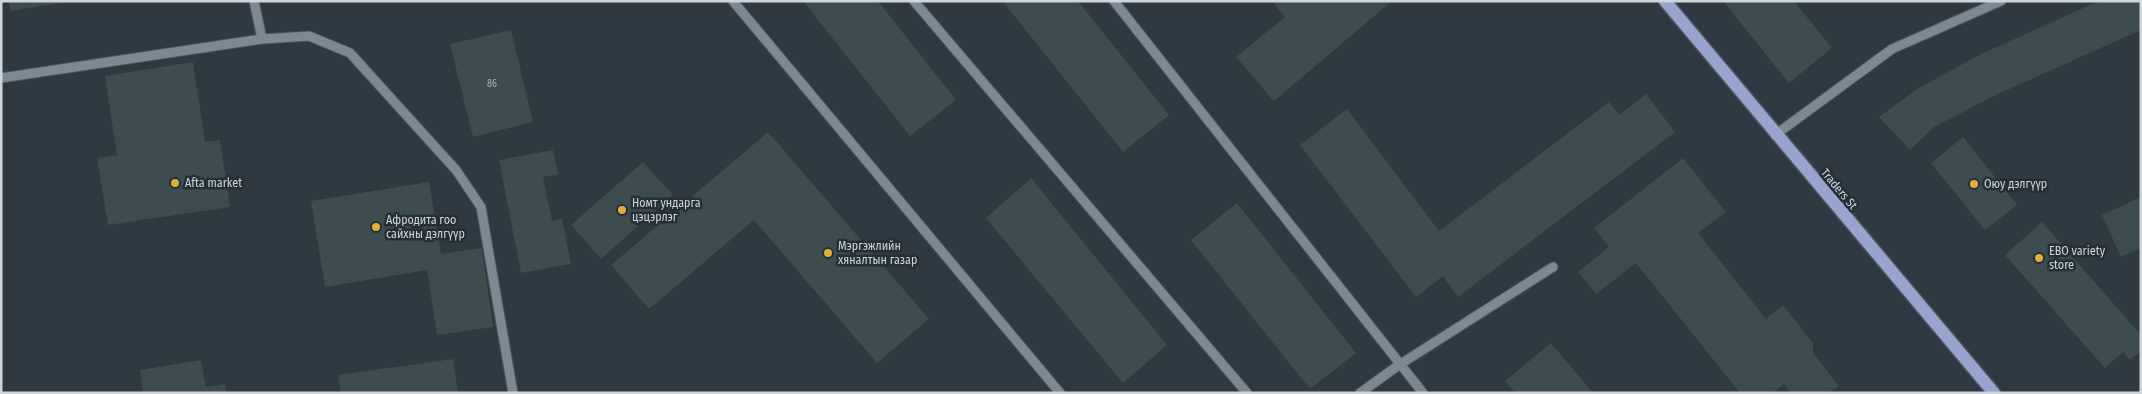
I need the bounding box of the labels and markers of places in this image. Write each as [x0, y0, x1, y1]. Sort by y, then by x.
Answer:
place label: Afta market [185, 176, 242, 190]
marker: Afta market [169, 177, 181, 189]
place label: Оюу дэлгүүр [1984, 177, 2047, 191]
marker: Оюу дэлгүүр [1968, 178, 1980, 190]
place label: Номт ундарга цэцэрлэг [632, 196, 701, 224]
marker: Номт ундарга цэцэрлэг [616, 204, 628, 216]
place label: Афродита гоо сайхны дэлгүүр [386, 213, 465, 241]
marker: Афродита гоо сайхны дэлгүүр [370, 221, 382, 233]
place label: Мэргэжлийн хяналтын газар [838, 239, 917, 267]
place label: EBO variety store [2049, 244, 2106, 272]
marker: Мэргэжлийн хяналтын газар [822, 247, 834, 259]
marker: EBO variety store [2033, 252, 2045, 264]

